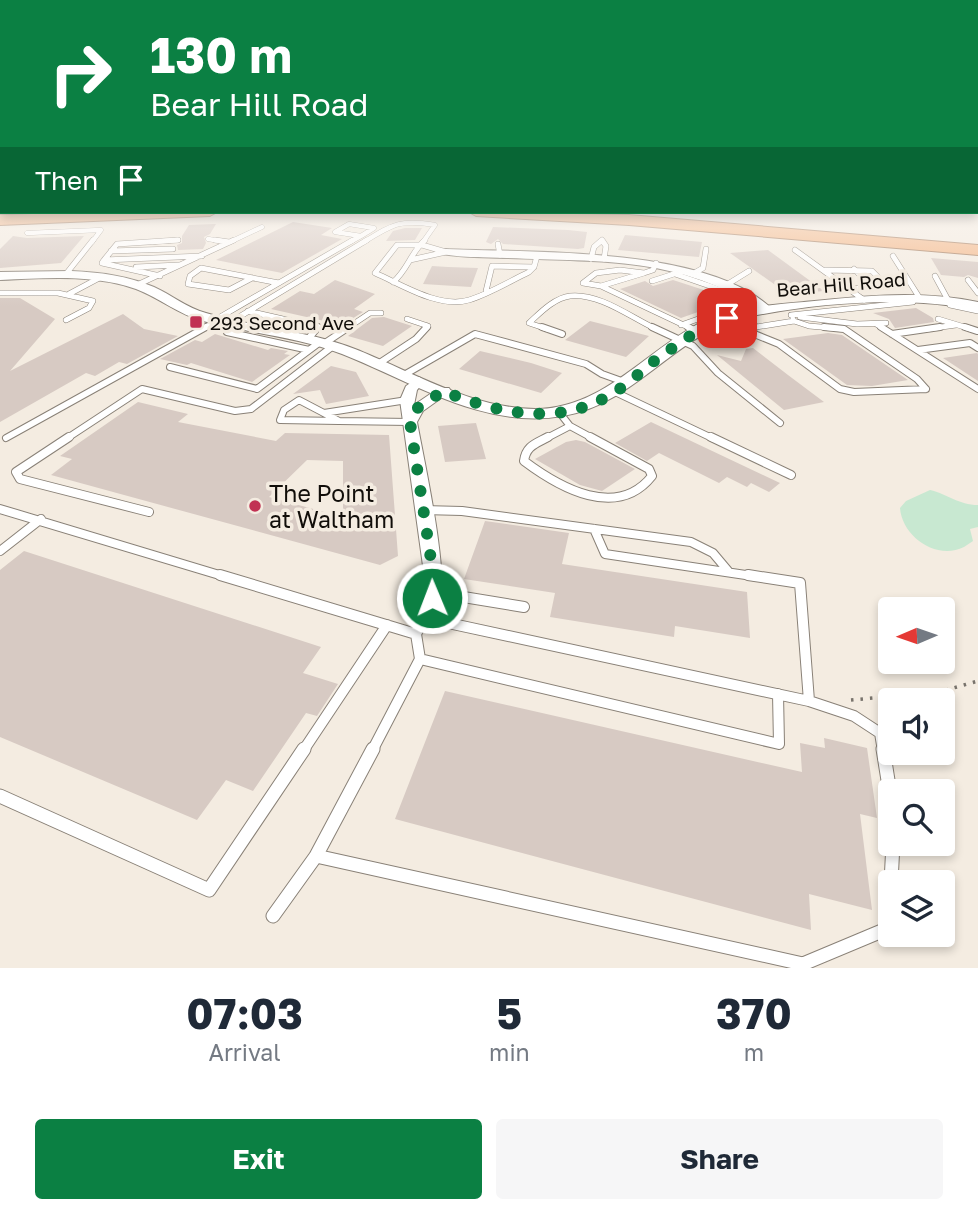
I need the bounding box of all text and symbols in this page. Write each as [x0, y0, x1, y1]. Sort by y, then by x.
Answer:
text: 130 m [150, 25, 292, 84]
icon: right [35, 28, 126, 119]
text: Bear Hill Road [150, 85, 368, 123]
icon: arrive [112, 161, 150, 199]
text: Then [35, 165, 98, 196]
street label: Bear Hill Road [775, 267, 907, 301]
pin [697, 288, 757, 348]
icon: arrive [708, 299, 746, 337]
place label: 293 Second Ave [210, 311, 354, 334]
marker: 293 Second Ave [188, 314, 204, 330]
place label: The Point at Waltham [269, 479, 394, 533]
marker: The Point at Waltham [247, 498, 263, 514]
position arrow [395, 561, 469, 635]
north arrow [878, 597, 956, 674]
map controls [878, 597, 955, 947]
button: sound [878, 688, 955, 765]
button: search [878, 779, 955, 856]
button: layers [878, 870, 955, 947]
text: 07:03 [186, 988, 303, 1038]
text: 5 [497, 988, 522, 1038]
text: 370 [716, 988, 792, 1038]
text: Arrival [208, 1038, 281, 1066]
text: min [489, 1038, 530, 1066]
text: m [744, 1038, 764, 1066]
button: Exit [35, 1119, 482, 1199]
button: Share [496, 1119, 943, 1199]

